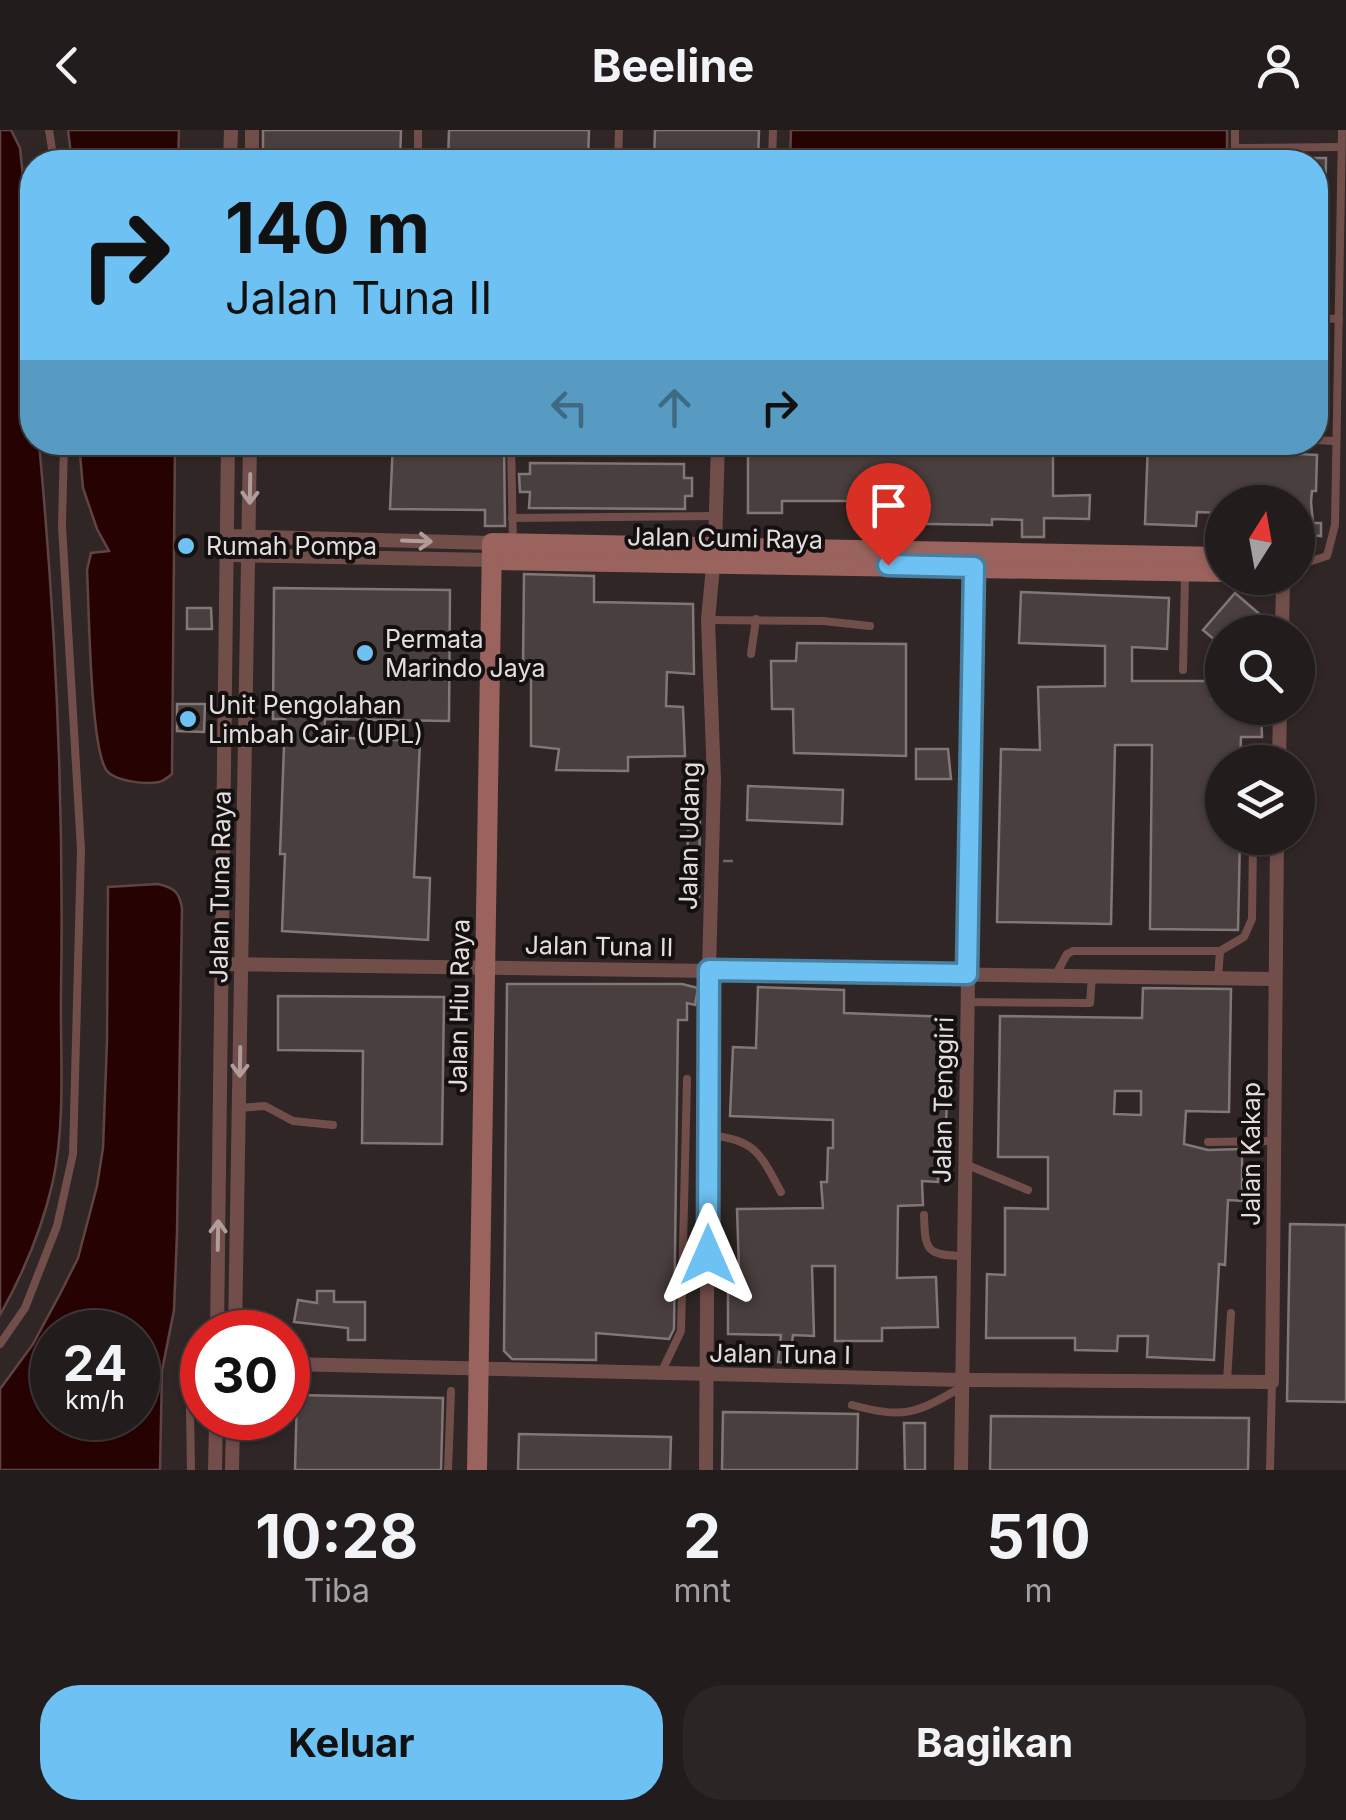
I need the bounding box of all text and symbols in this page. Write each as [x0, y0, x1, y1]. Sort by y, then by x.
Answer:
icon: back [40, 38, 95, 93]
text: Beeline [592, 38, 754, 93]
icon: person [1251, 38, 1306, 93]
text: 140 m [225, 185, 430, 270]
icon: right [60, 190, 190, 320]
text: Jalan Tuna II [225, 270, 492, 325]
icon: left [542, 380, 597, 435]
icon: ahead [647, 380, 702, 435]
icon: right [752, 380, 807, 435]
pin [846, 463, 931, 566]
one-way arrow [240, 472, 260, 505]
icon: arrive [861, 478, 916, 533]
north arrow [1205, 485, 1315, 595]
map controls [1205, 485, 1315, 855]
street label: Jalan Cumi Raya [627, 521, 823, 555]
place label: Rumah Pompa [206, 531, 377, 561]
one-way arrow [400, 532, 432, 551]
marker: Rumah Pompa [175, 535, 197, 557]
button: search [1205, 615, 1315, 725]
place label: Permata Marindo Jaya [385, 624, 546, 683]
marker: Permata Marindo Jaya [354, 642, 376, 664]
place label: Unit Pengolahan Limbah Cair (UPL) [208, 690, 423, 749]
marker: Unit Pengolahan Limbah Cair (UPL) [177, 708, 199, 730]
button: layers [1205, 745, 1315, 855]
street label: Jalan Udang [673, 762, 705, 910]
street label: Jalan Tuna Raya [203, 790, 237, 984]
street label: Jalan Hiu Raya [442, 919, 476, 1093]
street label: Jalan Tuna II [524, 930, 674, 962]
street label: Jalan Tenggiri [927, 1017, 959, 1183]
one-way arrow [230, 1045, 249, 1077]
street label: Jalan Kakap [1236, 1082, 1266, 1226]
position arrow [656, 1203, 760, 1307]
one-way arrow [209, 1220, 228, 1252]
speed limit sign: 30 [180, 1310, 310, 1440]
text: 24 [63, 1333, 127, 1393]
street label: Jalan Tuna I [709, 1338, 851, 1370]
text: km/h [65, 1385, 125, 1415]
text: 10:28 [255, 1500, 418, 1572]
text: 2 [683, 1500, 721, 1572]
text: 510 [986, 1500, 1091, 1572]
text: Tiba [304, 1571, 370, 1610]
text: mnt [674, 1571, 731, 1610]
text: m [1024, 1571, 1053, 1610]
button: Keluar [40, 1685, 663, 1800]
button: Bagikan [683, 1685, 1306, 1800]

